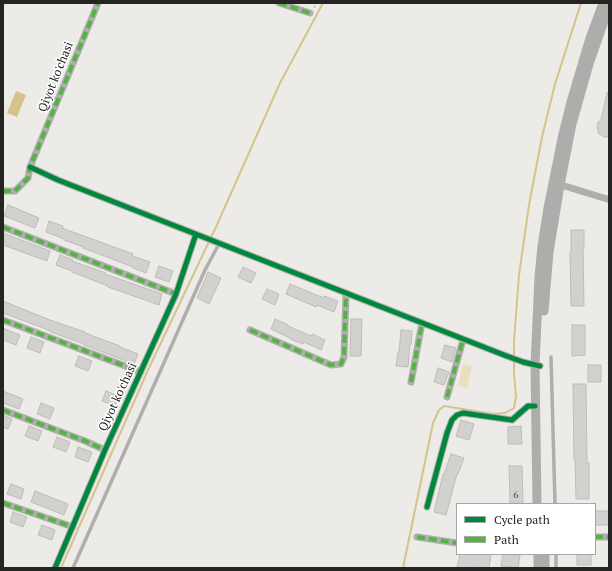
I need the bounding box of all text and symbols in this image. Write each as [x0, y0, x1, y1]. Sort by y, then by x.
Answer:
street label: Qiyot ko'chasi [35, 40, 77, 114]
street label: Qiyot ko'chasi [96, 360, 140, 434]
house number: 6 [513, 489, 519, 501]
legend [456, 503, 596, 555]
text: Cycle path [494, 512, 550, 527]
text: Path [494, 532, 519, 547]

